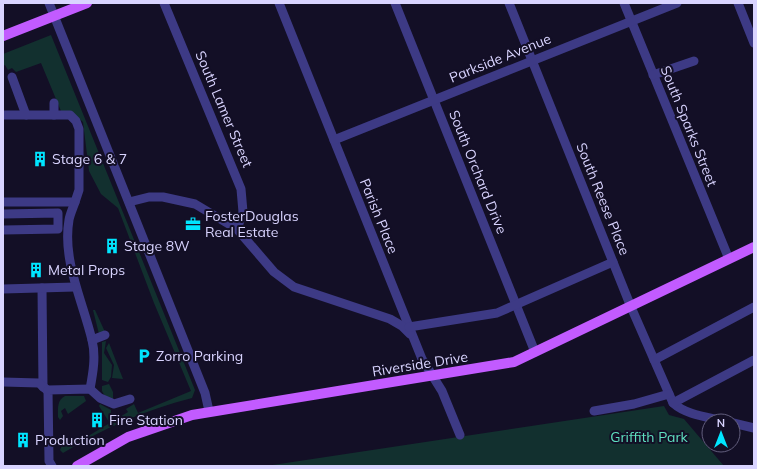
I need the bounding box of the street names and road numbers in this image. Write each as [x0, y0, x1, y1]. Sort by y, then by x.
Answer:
street label: Parkside Avenue [447, 29, 553, 87]
street label: South Lamer Street [191, 48, 257, 170]
street label: South Sparks Street [657, 63, 721, 189]
street label: South Orchard Drive [445, 108, 511, 236]
street label: South Reese Place [572, 140, 634, 258]
street label: Parish Place [356, 176, 402, 256]
street label: Riverside Drive [371, 348, 469, 380]

